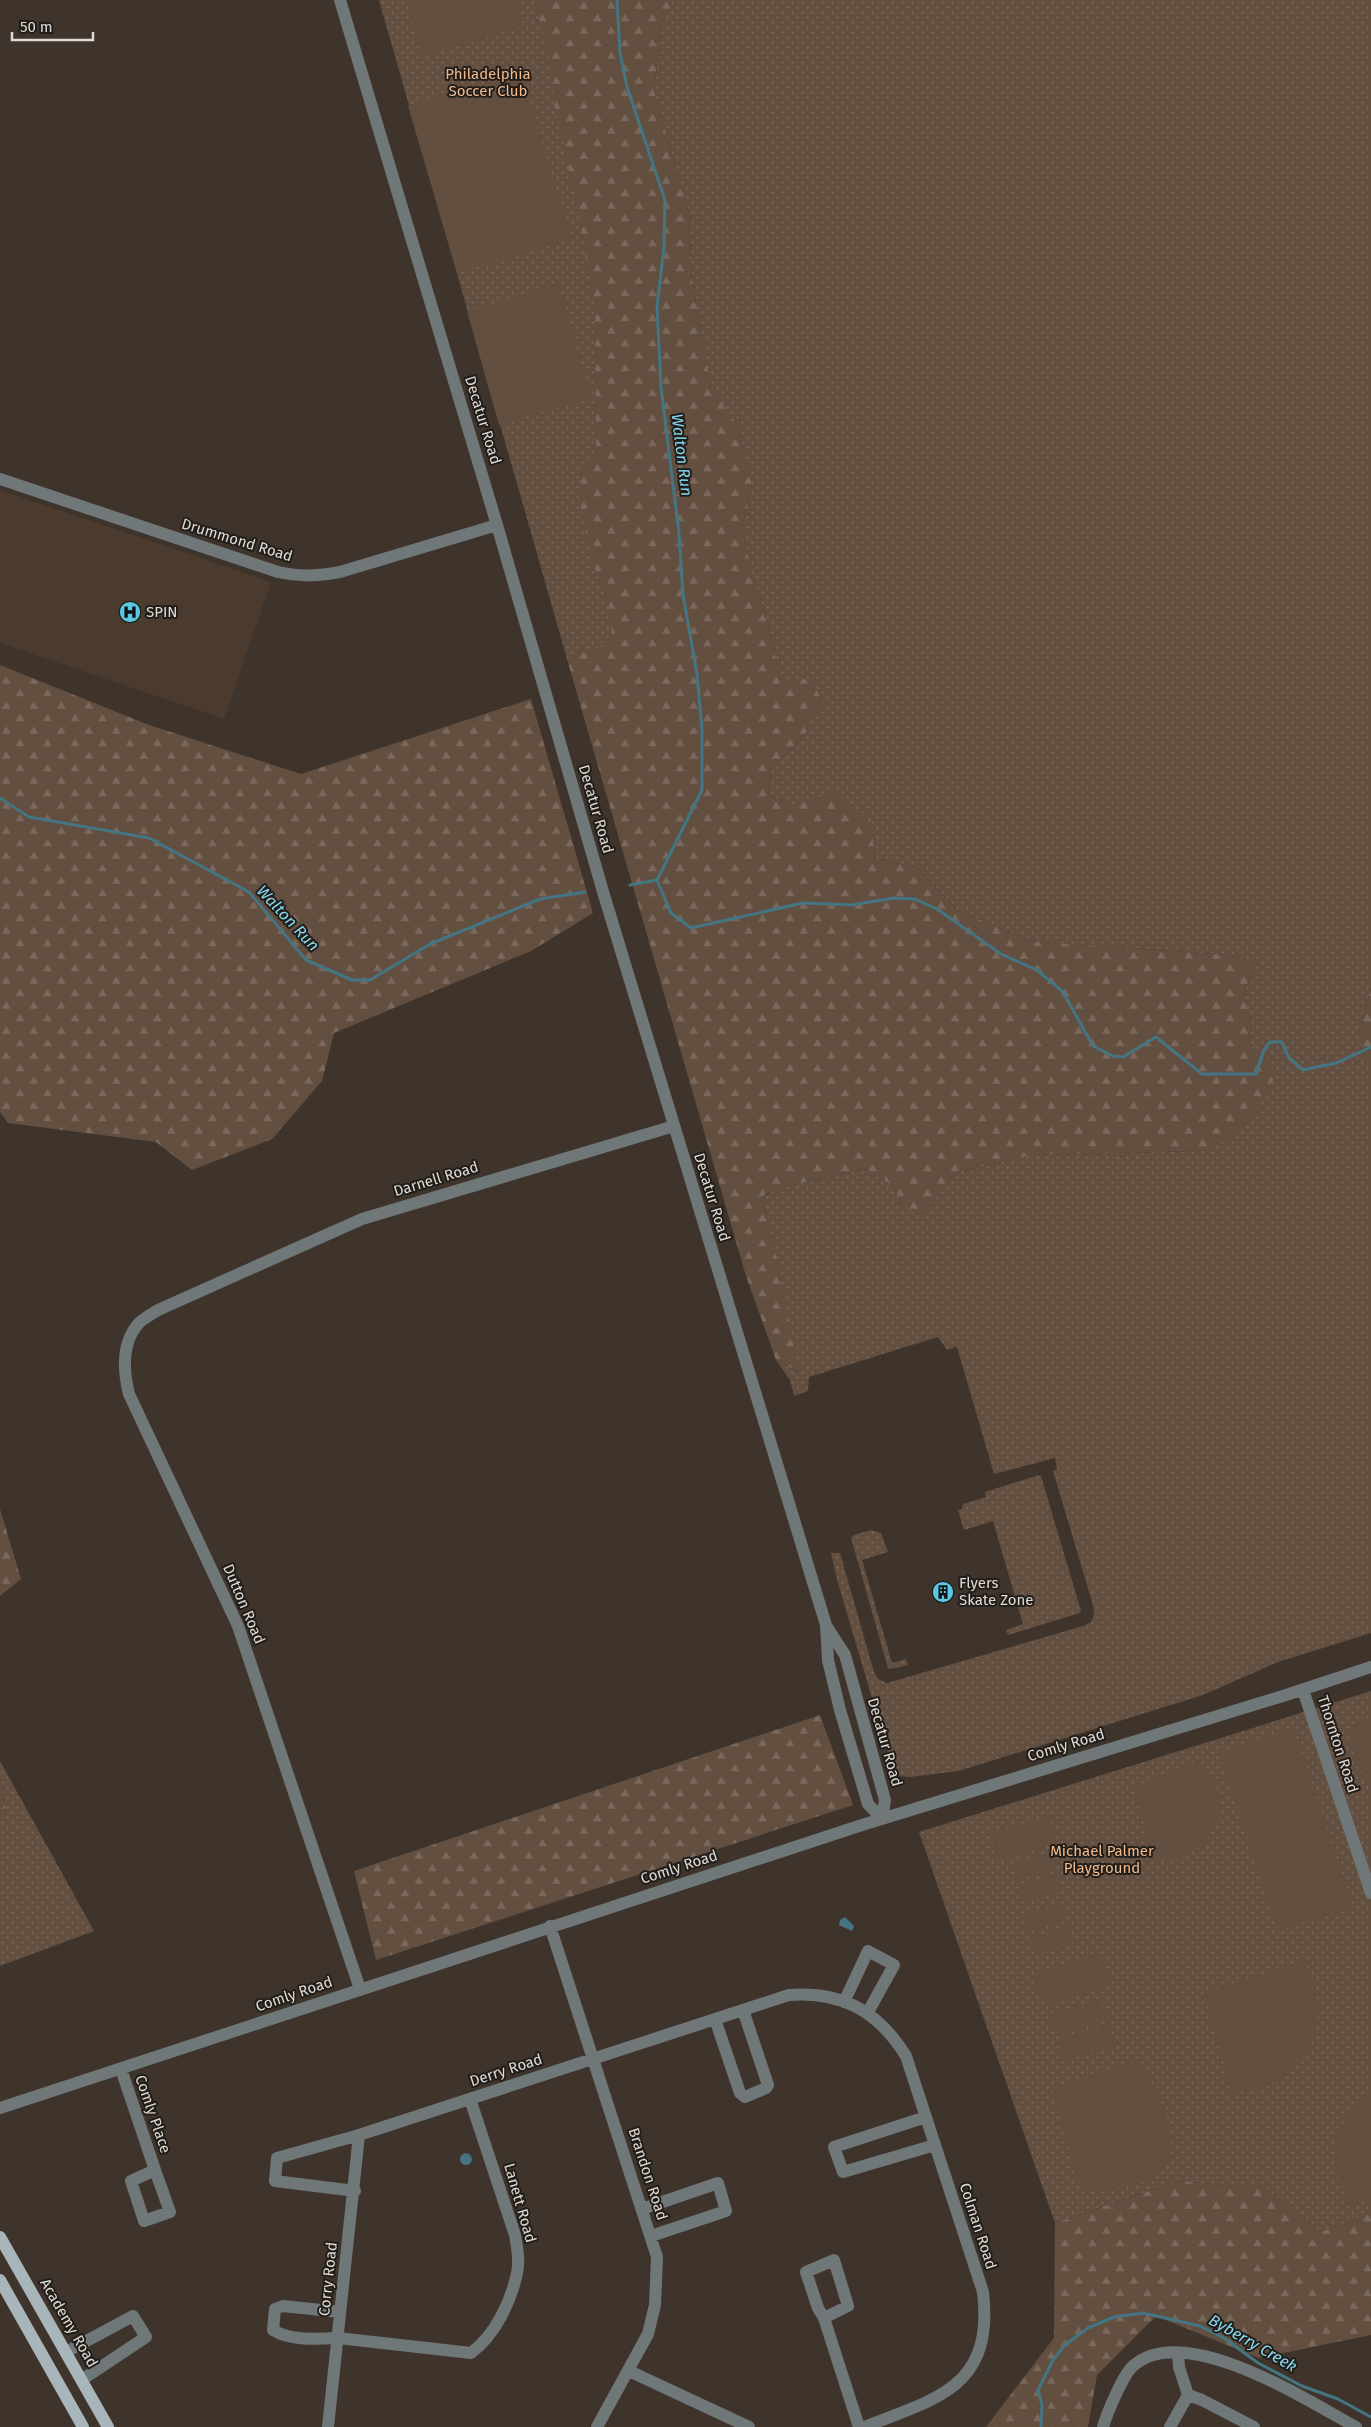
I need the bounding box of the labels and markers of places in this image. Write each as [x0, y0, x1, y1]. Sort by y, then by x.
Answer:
hospital icon: SPIN [118, 600, 142, 624]
place label: SPIN [146, 603, 178, 621]
place label: Flyers Skate Zone [959, 1574, 1033, 1609]
building icon: Flyers Skate Zone [931, 1580, 955, 1604]

